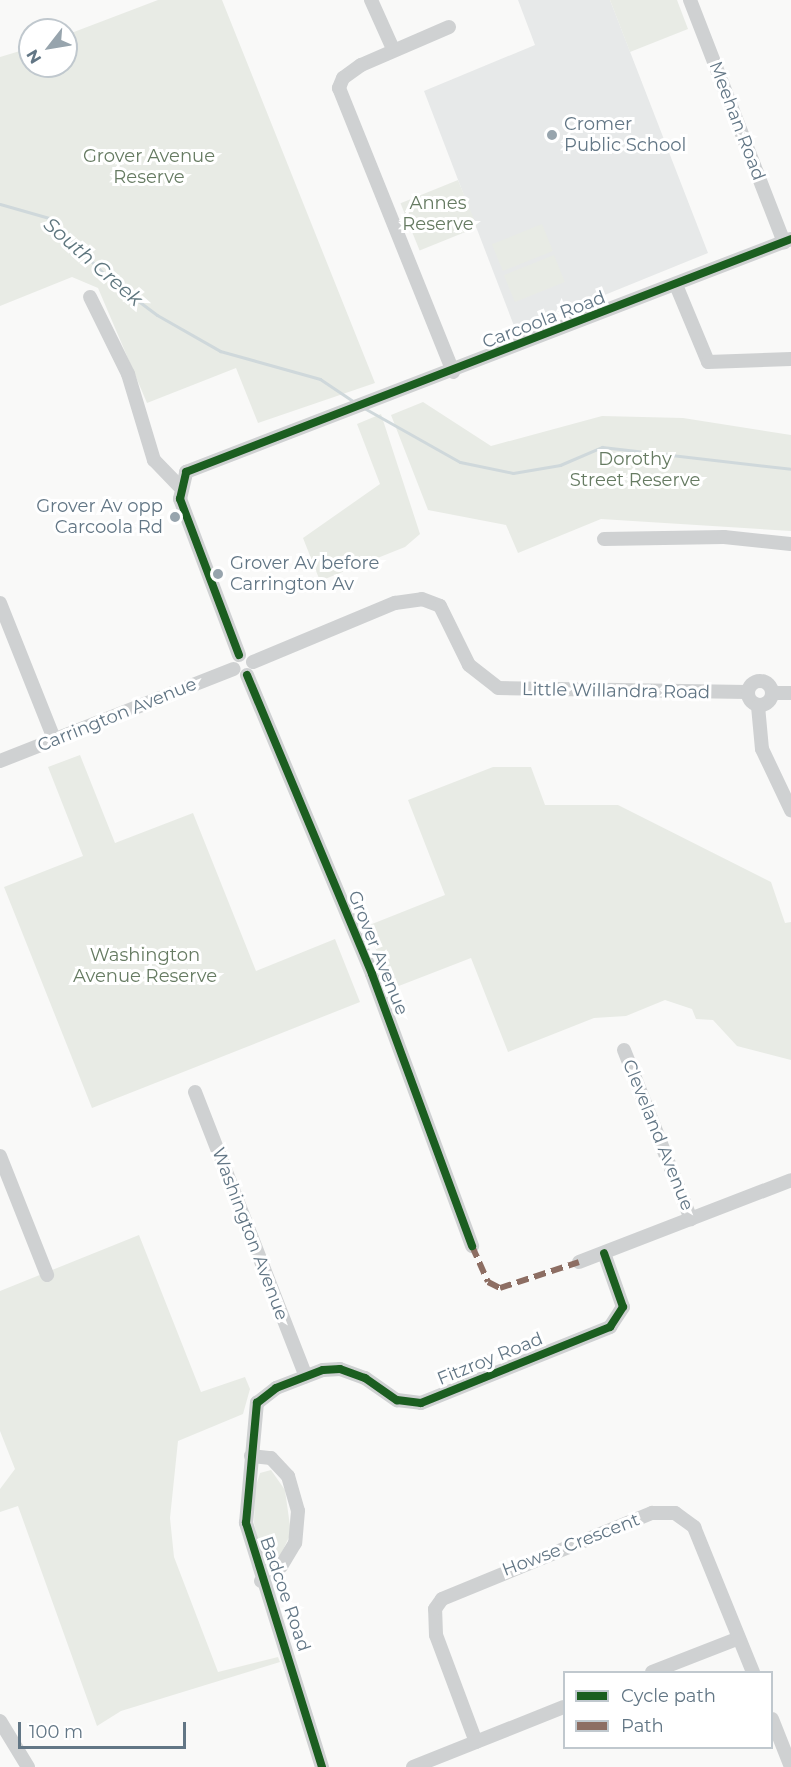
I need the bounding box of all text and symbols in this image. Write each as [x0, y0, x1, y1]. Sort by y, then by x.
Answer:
north arrow [18, 18, 78, 78]
text: N [22, 46, 45, 67]
street label: Meehan Road [704, 58, 770, 184]
place label: Cromer Public School [564, 114, 686, 156]
marker: Cromer Public School [545, 128, 559, 142]
park label: Grover Avenue Reserve [83, 146, 215, 188]
park label: Annes Reserve [402, 193, 474, 236]
water label: South Creek [39, 212, 147, 312]
street label: Carcoola Road [479, 287, 609, 353]
park label: Dorothy Street Reserve [570, 449, 700, 492]
place label: Grover Av opp Carcoola Rd [36, 496, 163, 538]
marker: Grover Av opp Carcoola Rd [168, 510, 182, 524]
place label: Grover Av before Carrington Av [230, 553, 379, 596]
marker: Grover Av before Carrington Av [211, 567, 225, 581]
street label: Carrington Avenue [34, 673, 200, 757]
street label: Little Willandra Road [522, 679, 710, 703]
street label: Grover Avenue [343, 888, 413, 1018]
park label: Washington Avenue Reserve [73, 945, 217, 988]
street label: Cleveland Avenue [618, 1056, 698, 1214]
street label: Washington Avenue [207, 1145, 293, 1323]
street label: Fitzroy Road [434, 1328, 546, 1390]
street label: Howse Crescent [499, 1509, 643, 1581]
street label: Badcoe Road [255, 1534, 315, 1654]
legend [563, 1671, 773, 1749]
text: Cycle path [621, 1685, 716, 1707]
scale bar [21, 1710, 189, 1748]
text: Path [621, 1715, 664, 1737]
text: 100 m [29, 1721, 83, 1743]

